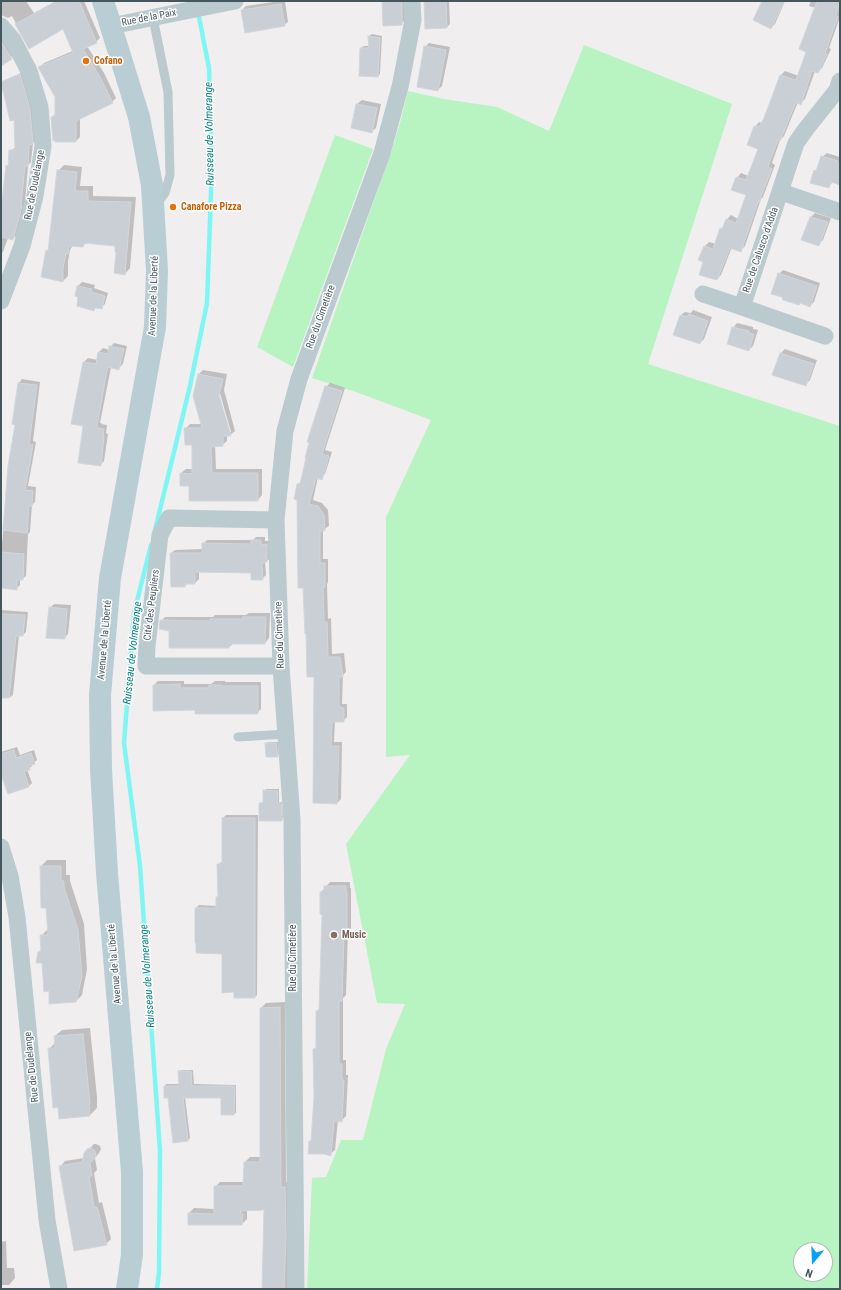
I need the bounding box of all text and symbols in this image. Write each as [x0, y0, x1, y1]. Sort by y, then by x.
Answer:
street label: Rue de la Paix [121, 7, 177, 29]
place label: Cofano [94, 55, 123, 67]
marker: Cofano [81, 56, 91, 66]
water label: Ruisseau de Volmerange [202, 82, 218, 186]
street label: Rue de Dudelange [22, 149, 48, 221]
place label: Canafore Pizza [181, 201, 242, 213]
marker: Canafore Pizza [168, 202, 178, 212]
street label: Rue de Calusco d'Adda [741, 206, 781, 294]
street label: Avenue de la Liberté [147, 256, 161, 336]
street label: Rue du Cimetière [304, 283, 338, 351]
street label: Cité des Peupliers [142, 569, 162, 641]
street label: Avenue de la Liberté [96, 600, 114, 680]
water label: Ruisseau de Volmerange [121, 601, 145, 705]
street label: Rue du Cimetière [273, 601, 287, 669]
street label: Avenue de la Liberté [106, 924, 124, 1004]
water label: Ruisseau de Volmerange [138, 924, 158, 1028]
street label: Rue du Cimetière [287, 925, 299, 991]
place label: Music [342, 929, 366, 941]
marker: Music [329, 930, 339, 940]
street label: Rue de Dudelange [22, 1031, 42, 1103]
north arrow [793, 1242, 833, 1282]
text: N [804, 1266, 815, 1280]

